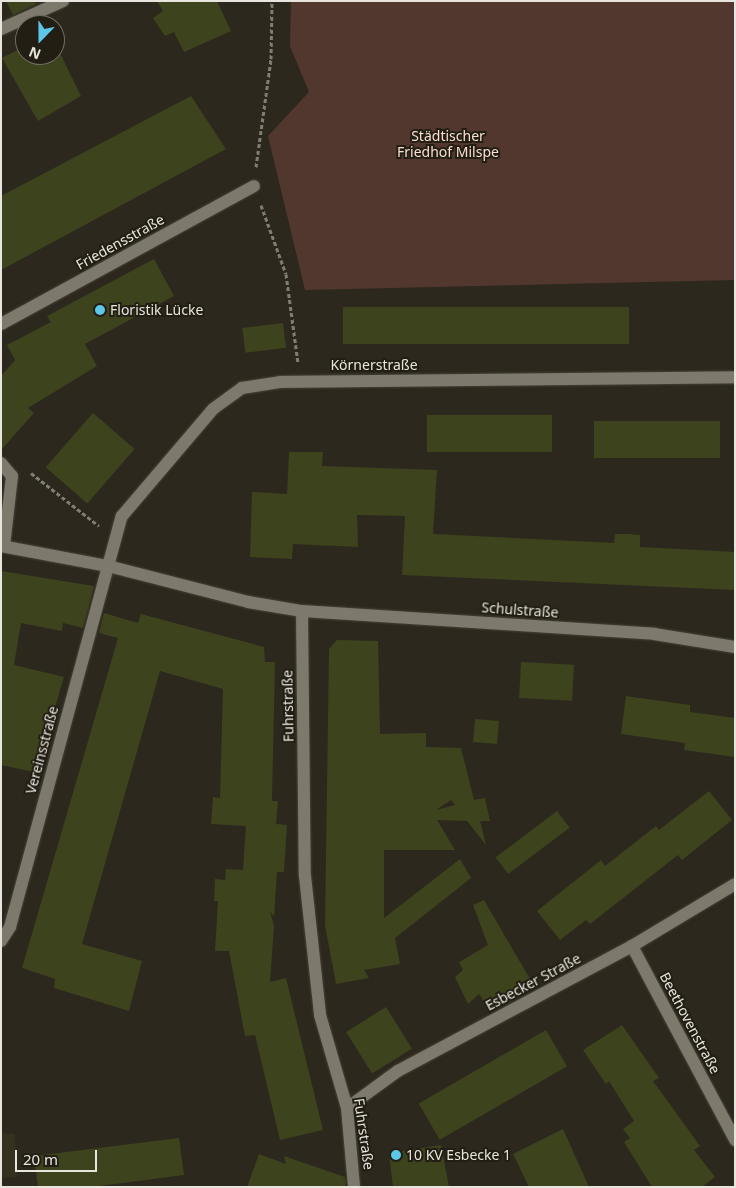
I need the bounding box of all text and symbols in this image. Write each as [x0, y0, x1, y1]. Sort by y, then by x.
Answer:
north arrow [15, 15, 65, 65]
text: N [26, 43, 43, 64]
park label: Städtischer Friedhof Milspe [397, 128, 499, 160]
street label: Friedensstraße [73, 211, 167, 273]
place label: Floristik Lücke [110, 302, 203, 318]
marker: Floristik Lücke [94, 304, 106, 316]
street label: Körnerstraße [330, 357, 418, 373]
street label: Schulstraße [481, 599, 559, 621]
street label: Fuhrstraße [279, 670, 297, 742]
street label: Vereinsstraße [22, 704, 62, 796]
street label: Esbecker Straße [483, 950, 583, 1014]
street label: Beethovenstraße [656, 969, 724, 1077]
street label: Fuhrstraße [351, 1097, 377, 1171]
scale bar [18, 1140, 100, 1172]
place label: 10 KV Esbecke 1 [406, 1147, 511, 1163]
text: 20 m [23, 1149, 58, 1169]
marker: 10 KV Esbecke 1 [390, 1149, 402, 1161]

